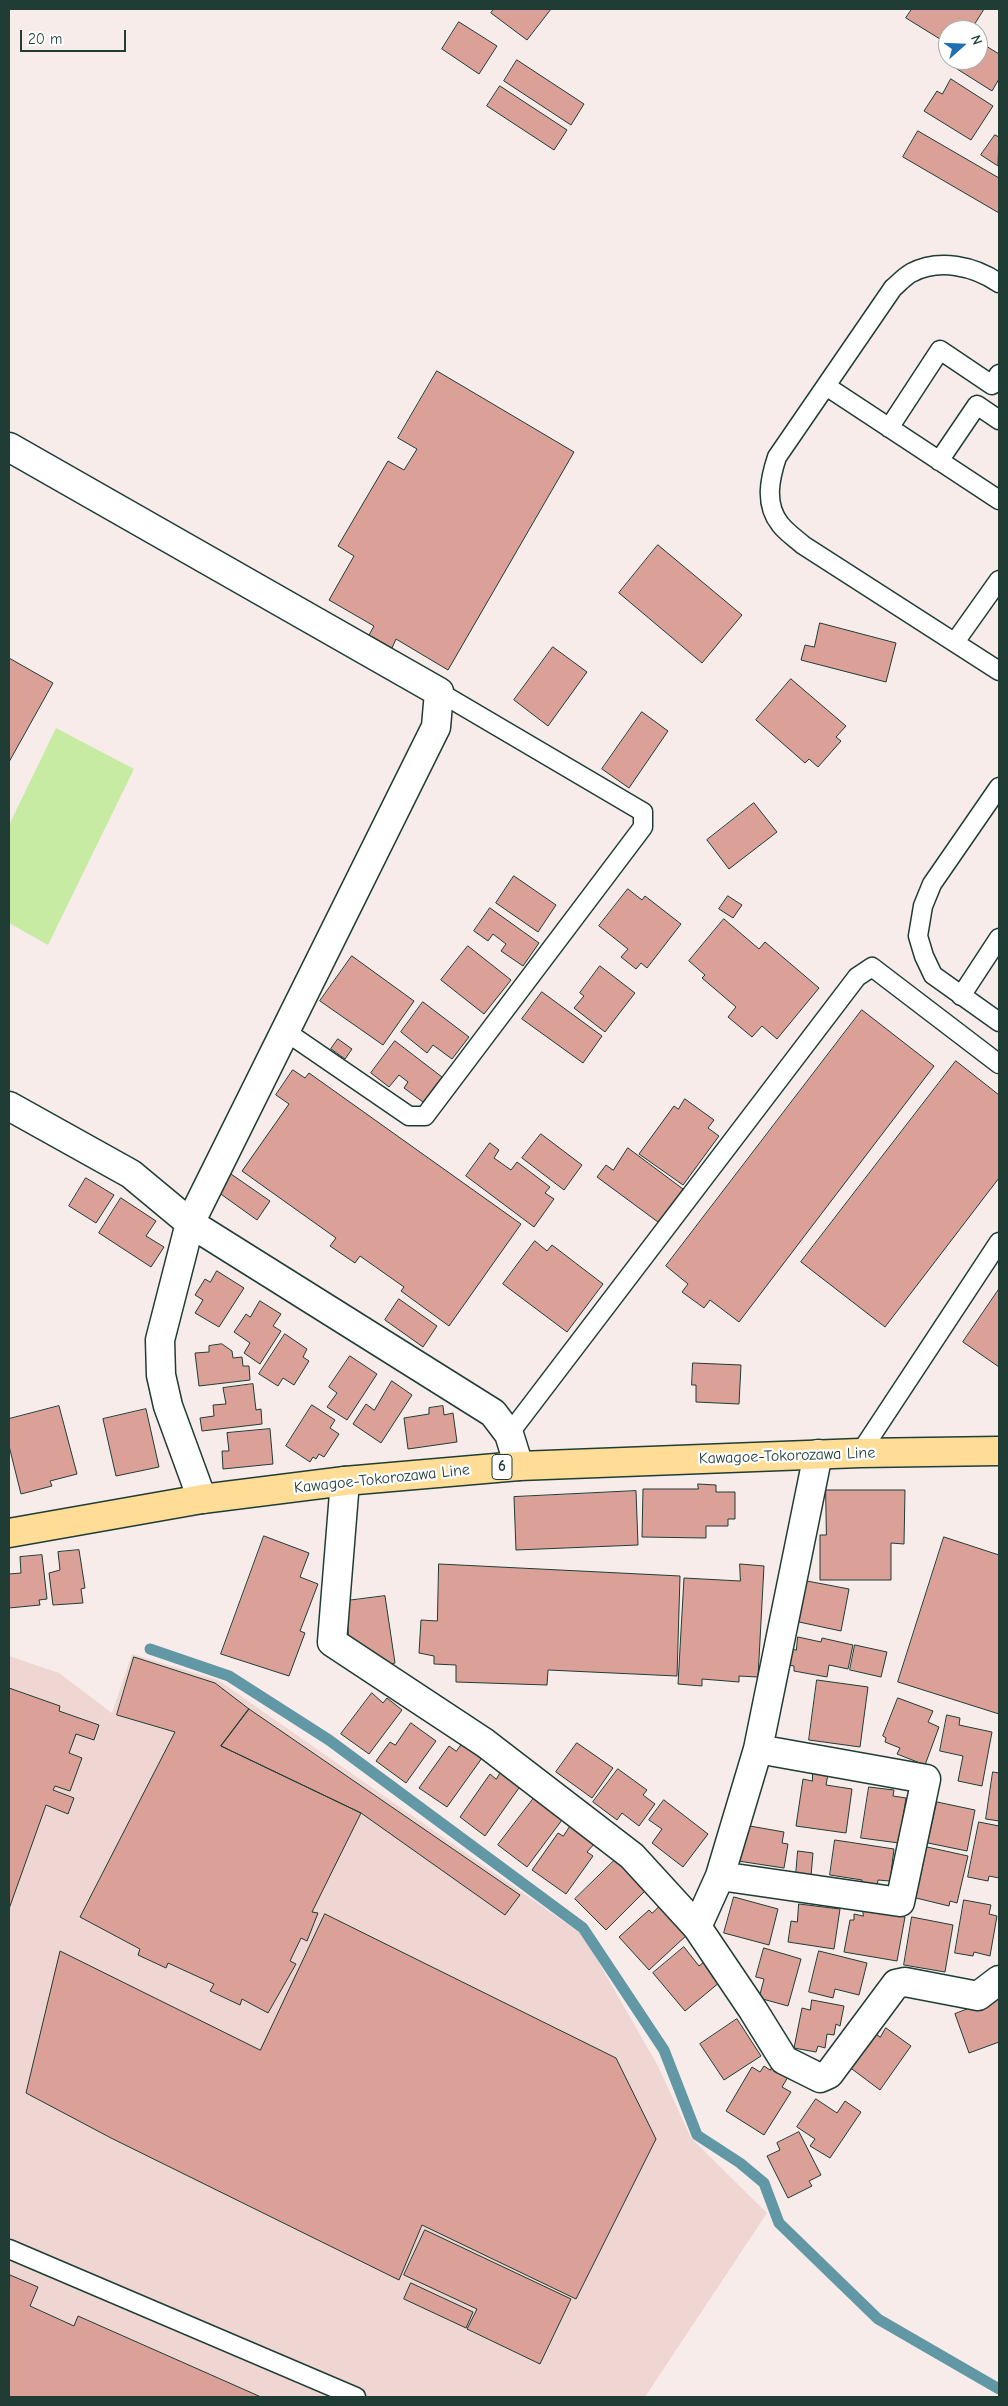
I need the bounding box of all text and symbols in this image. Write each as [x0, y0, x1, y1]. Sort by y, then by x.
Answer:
scale bar [22, 20, 129, 52]
north arrow [938, 20, 988, 70]
text: 20 m [28, 30, 62, 48]
text: N [967, 33, 986, 47]
street label: Kawagoe-Tokorozawa Line [698, 1443, 876, 1469]
road number: 6 [492, 1454, 512, 1480]
street label: Kawagoe-Tokorozawa Line [293, 1460, 471, 1498]

